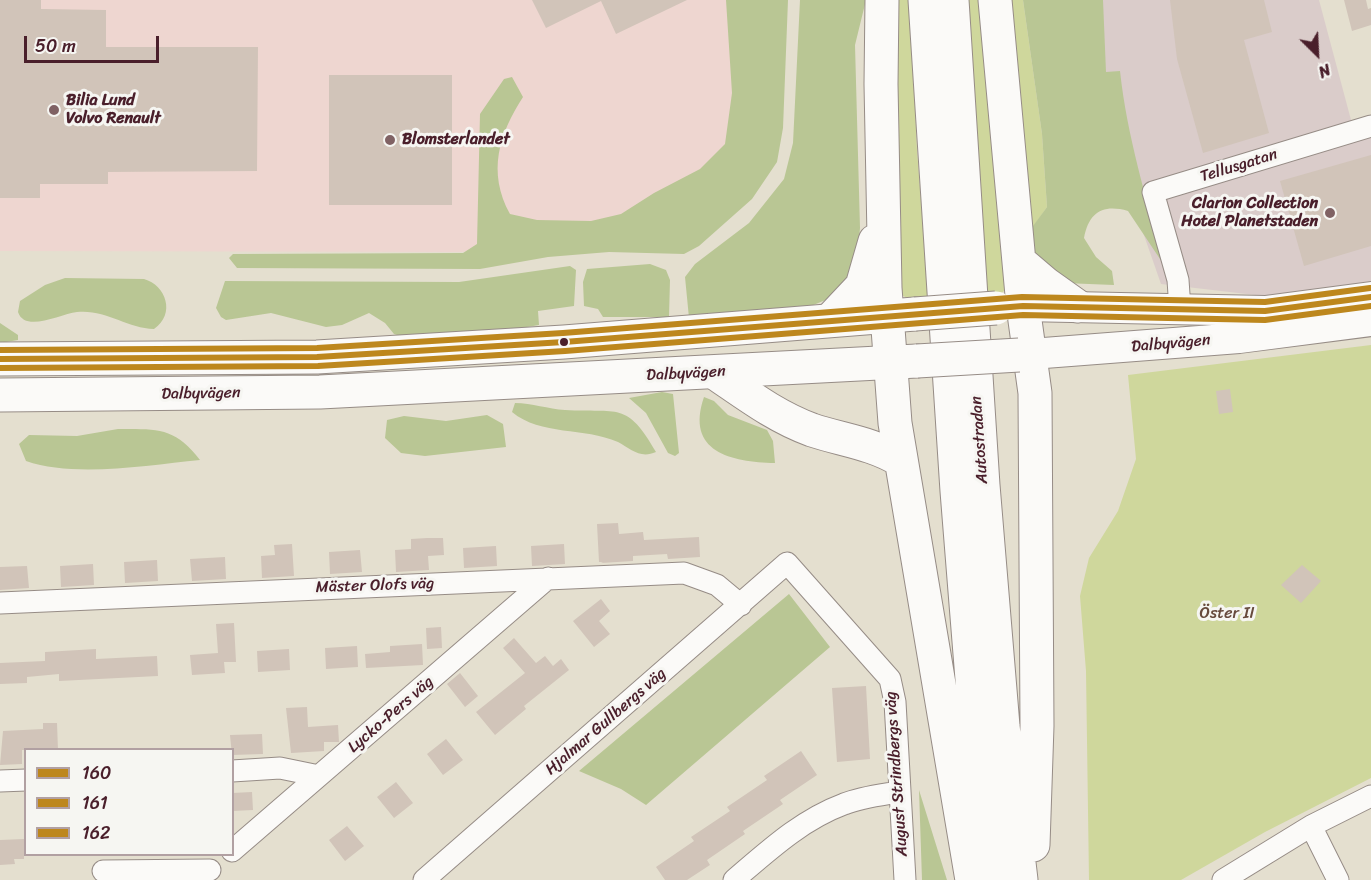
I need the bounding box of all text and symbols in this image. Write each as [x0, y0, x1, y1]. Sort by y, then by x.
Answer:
scale bar [27, 24, 162, 62]
north arrow [1287, 24, 1347, 84]
text: 50 m [35, 30, 76, 62]
text: N [1314, 55, 1335, 86]
place label: Bilia Lund Volvo Renault [66, 91, 161, 129]
marker: Bilia Lund Volvo Renault [47, 103, 61, 117]
place label: Blomsterlandet [402, 130, 510, 150]
marker: Blomsterlandet [383, 133, 397, 147]
street label: Tellusgatan [1198, 145, 1280, 187]
place label: Clarion Collection Hotel Planetstaden [1181, 194, 1318, 232]
marker: Clarion Collection Hotel Planetstaden [1323, 206, 1337, 220]
street label: Dalbyvägen [1131, 331, 1211, 357]
unlabelled marker [558, 336, 570, 348]
street label: Dalbyvägen [646, 362, 726, 386]
street label: Dalbyvägen [161, 384, 241, 404]
street label: Autostradan [967, 396, 993, 484]
street label: Mäster Olofs väg [315, 574, 435, 598]
park label: Öster II [1200, 604, 1254, 624]
street label: Hjalmar Gullbergs väg [542, 664, 670, 780]
street label: Lycko-Pers väg [344, 673, 438, 757]
street label: August Strindbergs väg [882, 691, 912, 857]
legend [24, 748, 234, 856]
text: 160 [82, 757, 111, 789]
text: 161 [82, 787, 108, 819]
text: 162 [82, 817, 110, 849]

